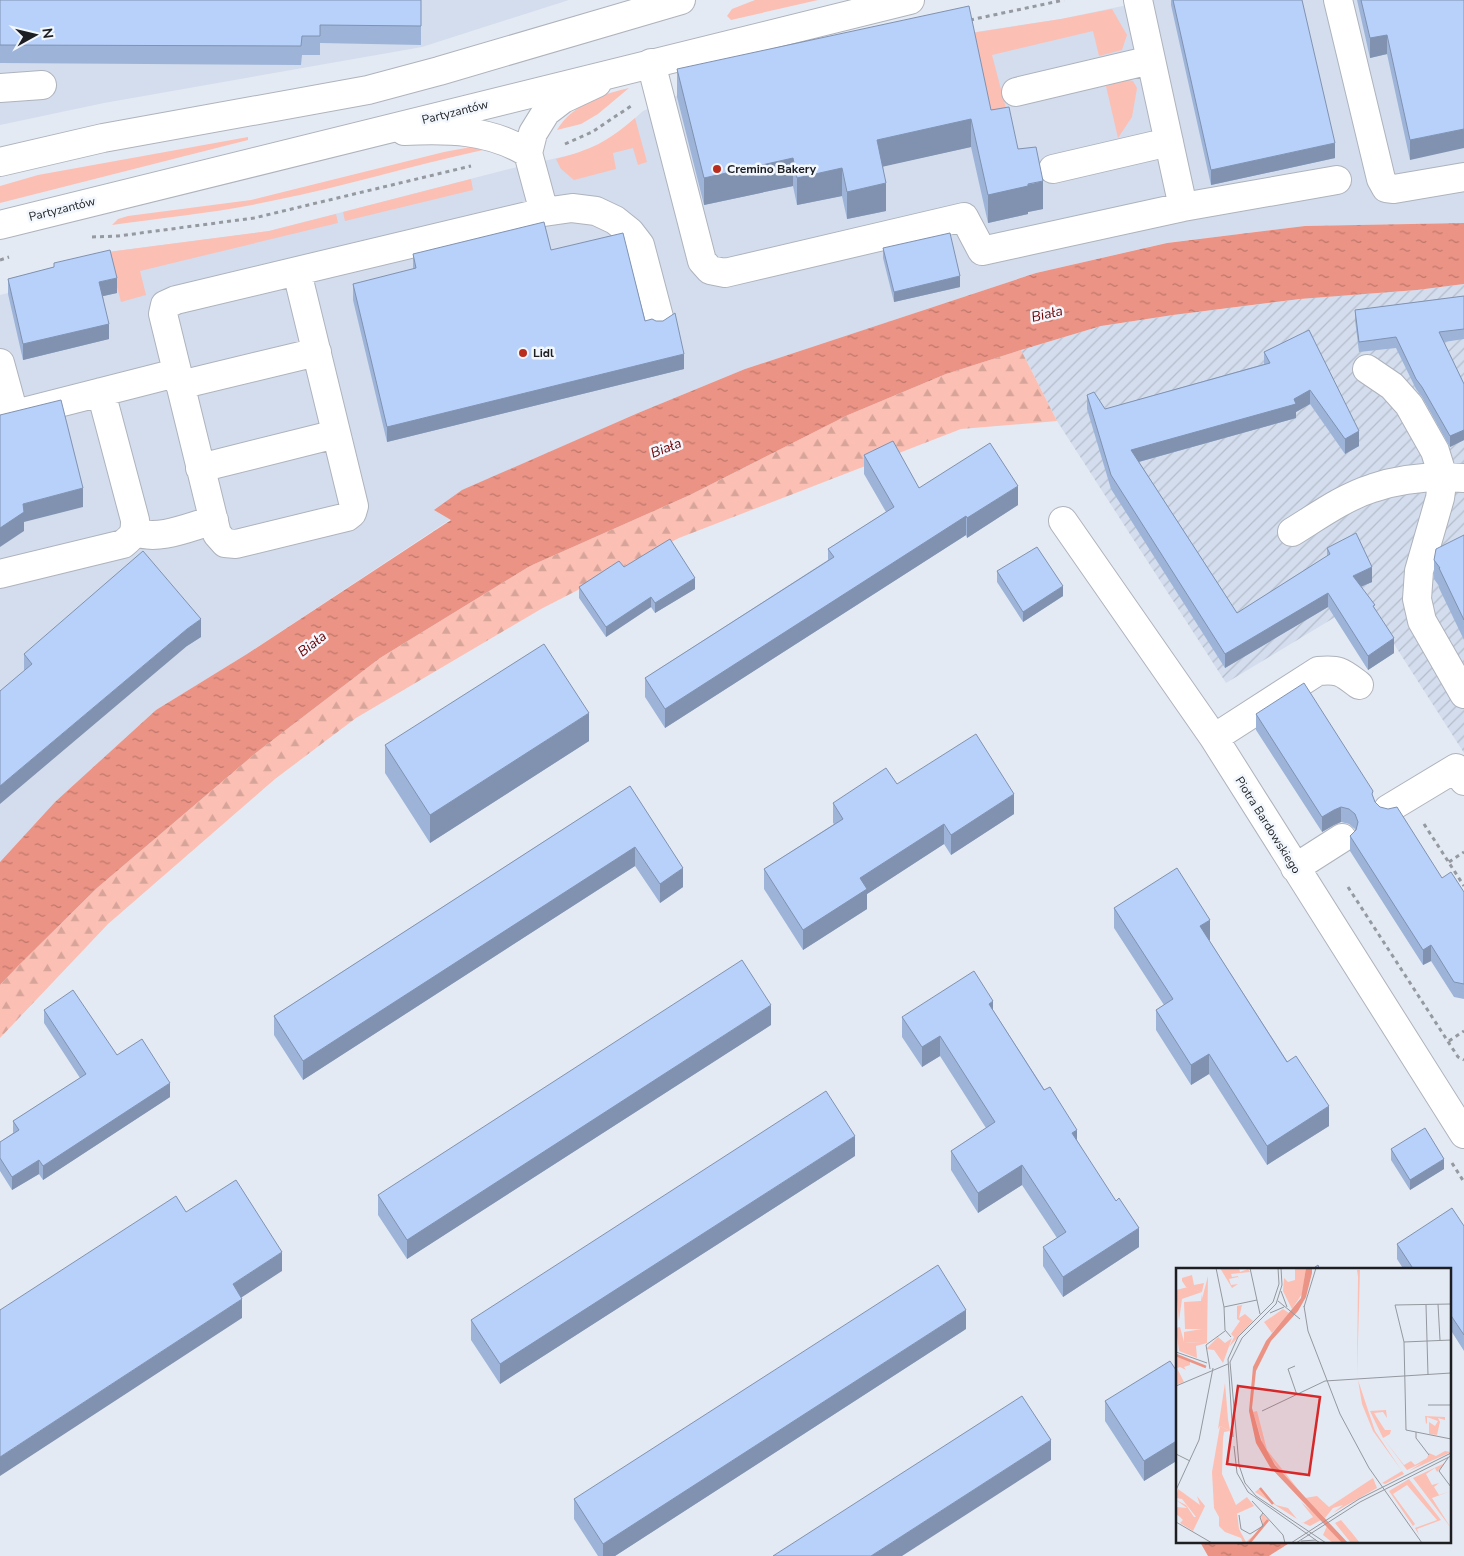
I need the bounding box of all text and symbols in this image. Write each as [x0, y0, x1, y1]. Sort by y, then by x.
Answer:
north arrow [10, 10, 60, 60]
text: N [37, 27, 58, 40]
street label: Partyzantów [420, 96, 490, 128]
place label: Cremino Bakery [727, 161, 817, 177]
marker: Cremino Bakery [711, 163, 723, 175]
street label: Partyzantów [27, 193, 97, 225]
water label: Biała [1029, 301, 1065, 327]
place label: Lidl [533, 345, 554, 361]
marker: Lidl [517, 347, 529, 359]
water label: Biała [648, 433, 684, 463]
water label: Biała [294, 627, 330, 661]
street label: Piotra Bardowskiego [1232, 773, 1305, 877]
inset map [1176, 1268, 1452, 1544]

